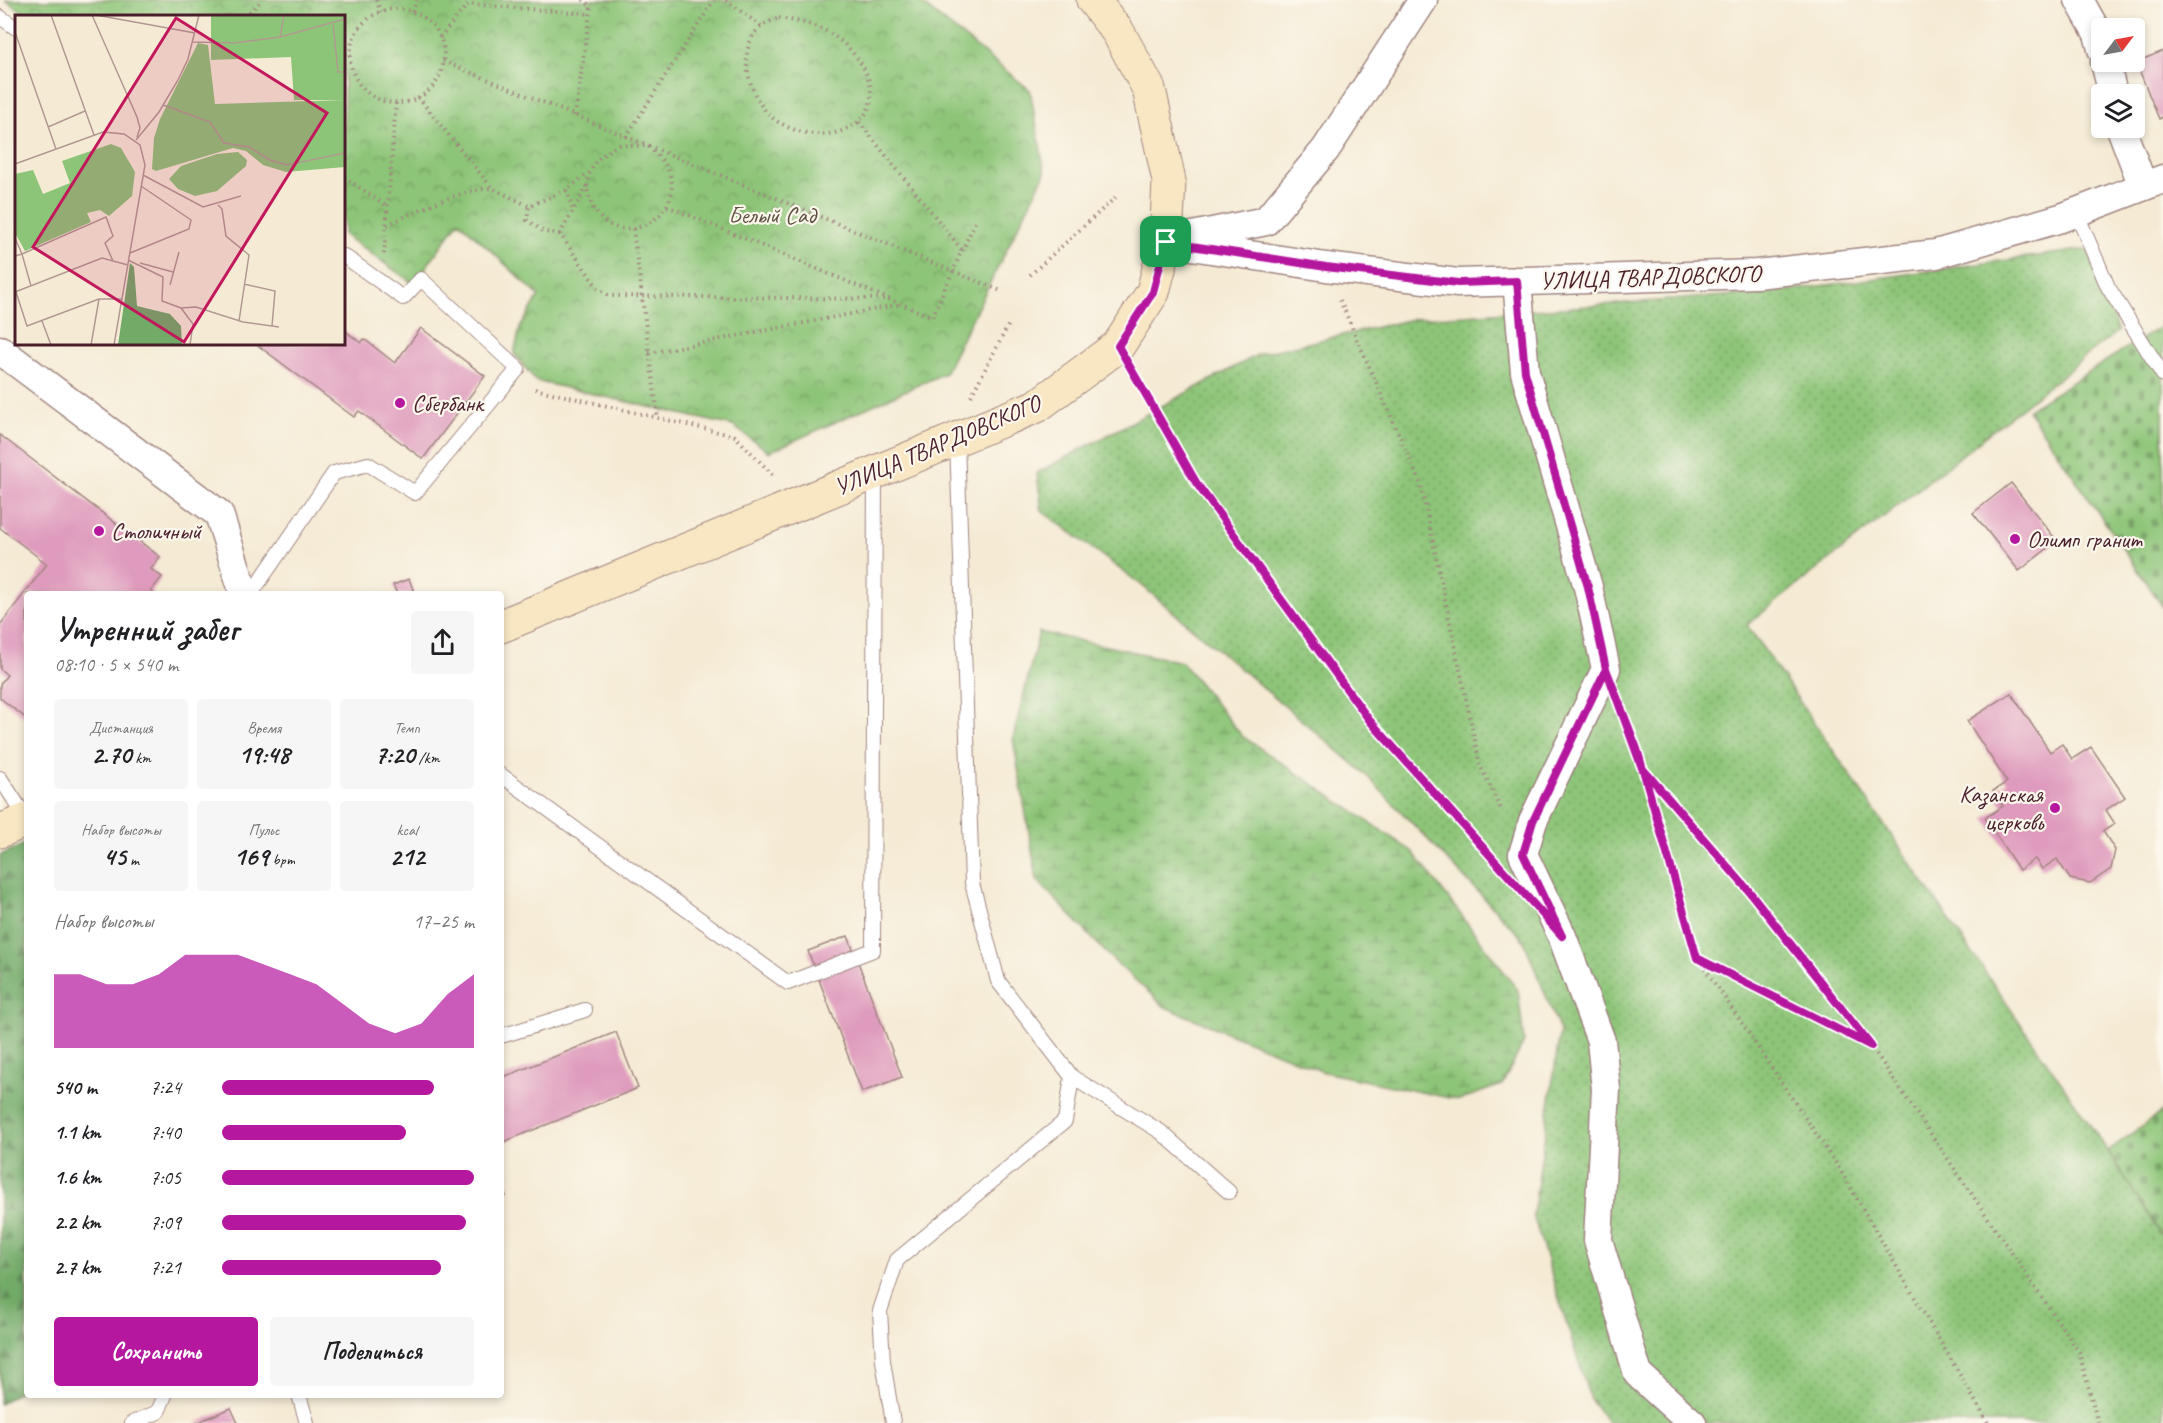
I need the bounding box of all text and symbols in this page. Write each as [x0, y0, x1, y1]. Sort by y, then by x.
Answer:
inset map [15, 15, 345, 345]
north arrow [2091, 18, 2145, 72]
map controls [2091, 18, 2145, 138]
button: layers [2091, 84, 2145, 138]
park label: Белый Сад [728, 200, 818, 230]
pin [1140, 216, 1191, 267]
icon: arrive [1149, 225, 1182, 258]
street label: УЛИЦА ТВАРДОВСКОГО [1539, 258, 1764, 296]
street label: УЛИЦА ТВАРДОВСКОГО [830, 387, 1047, 502]
place label: Сбербанк [412, 388, 485, 418]
marker: Сбербанк [393, 396, 407, 410]
place label: Столичный [111, 516, 203, 546]
marker: Столичный [92, 524, 106, 538]
place label: Олимп гранит [2027, 524, 2143, 554]
marker: Олимп гранит [2008, 532, 2022, 546]
text: Утренний забег [54, 608, 238, 650]
button: share [411, 611, 474, 674]
text: 08:10 · 5 × 540 m [54, 652, 178, 677]
text: Дистанция [89, 718, 153, 738]
text: Время [247, 718, 281, 738]
text: Темп [394, 718, 420, 738]
text: 2.70 [91, 738, 131, 771]
text: 19:48 [238, 738, 290, 771]
text: 7:20 [375, 738, 415, 771]
text: km [131, 748, 151, 768]
text: /km [415, 748, 439, 768]
place label: Казанская церковь [1959, 779, 2045, 837]
marker: Казанская церковь [2048, 801, 2062, 815]
text: Набор высоты [81, 820, 161, 840]
text: Пульс [249, 820, 279, 840]
text: kcal [396, 820, 418, 840]
text: 45 [103, 840, 126, 873]
text: 169 [233, 840, 269, 873]
text: 212 [389, 840, 425, 873]
text: m [126, 850, 139, 870]
text: bpm [269, 850, 295, 870]
text: Набор высоты [54, 909, 153, 934]
text: 17–25 m [413, 909, 474, 934]
text: 540 m [54, 1075, 97, 1100]
text: 7:24 [150, 1075, 181, 1100]
text: 1.1 km [54, 1120, 101, 1145]
text: 7:40 [150, 1120, 181, 1145]
text: 1.6 km [54, 1165, 101, 1190]
text: 7:05 [150, 1165, 181, 1190]
text: 2.2 km [54, 1210, 101, 1235]
text: 7:09 [150, 1210, 181, 1235]
text: 2.7 km [54, 1255, 100, 1280]
text: 7:21 [150, 1255, 181, 1280]
button: Сохранить [54, 1317, 258, 1386]
button: Поделиться [270, 1317, 474, 1386]

